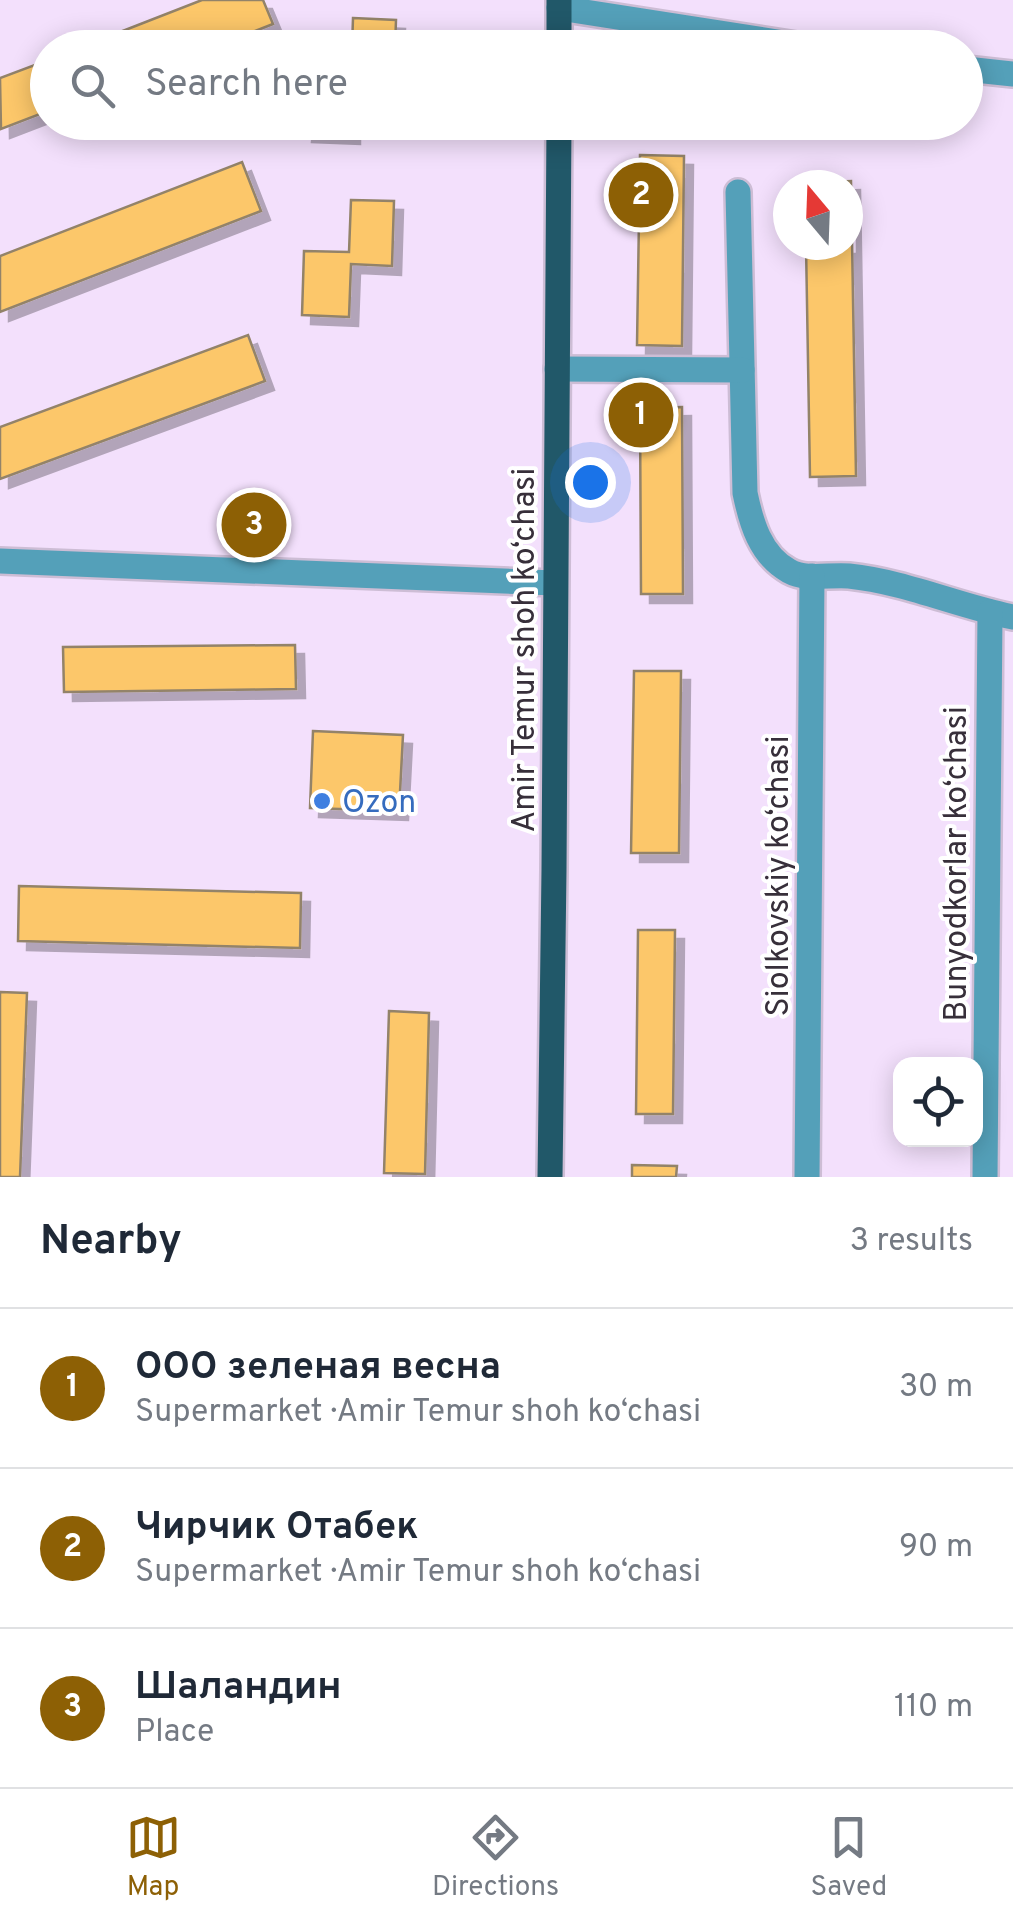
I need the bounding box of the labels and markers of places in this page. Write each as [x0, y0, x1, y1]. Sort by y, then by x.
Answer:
pin: 2 [608, 158, 674, 232]
pin: 1 [608, 378, 674, 452]
pin: 3 [222, 488, 286, 562]
place label: Ozon [342, 784, 416, 824]
marker: Ozon [311, 790, 333, 812]

